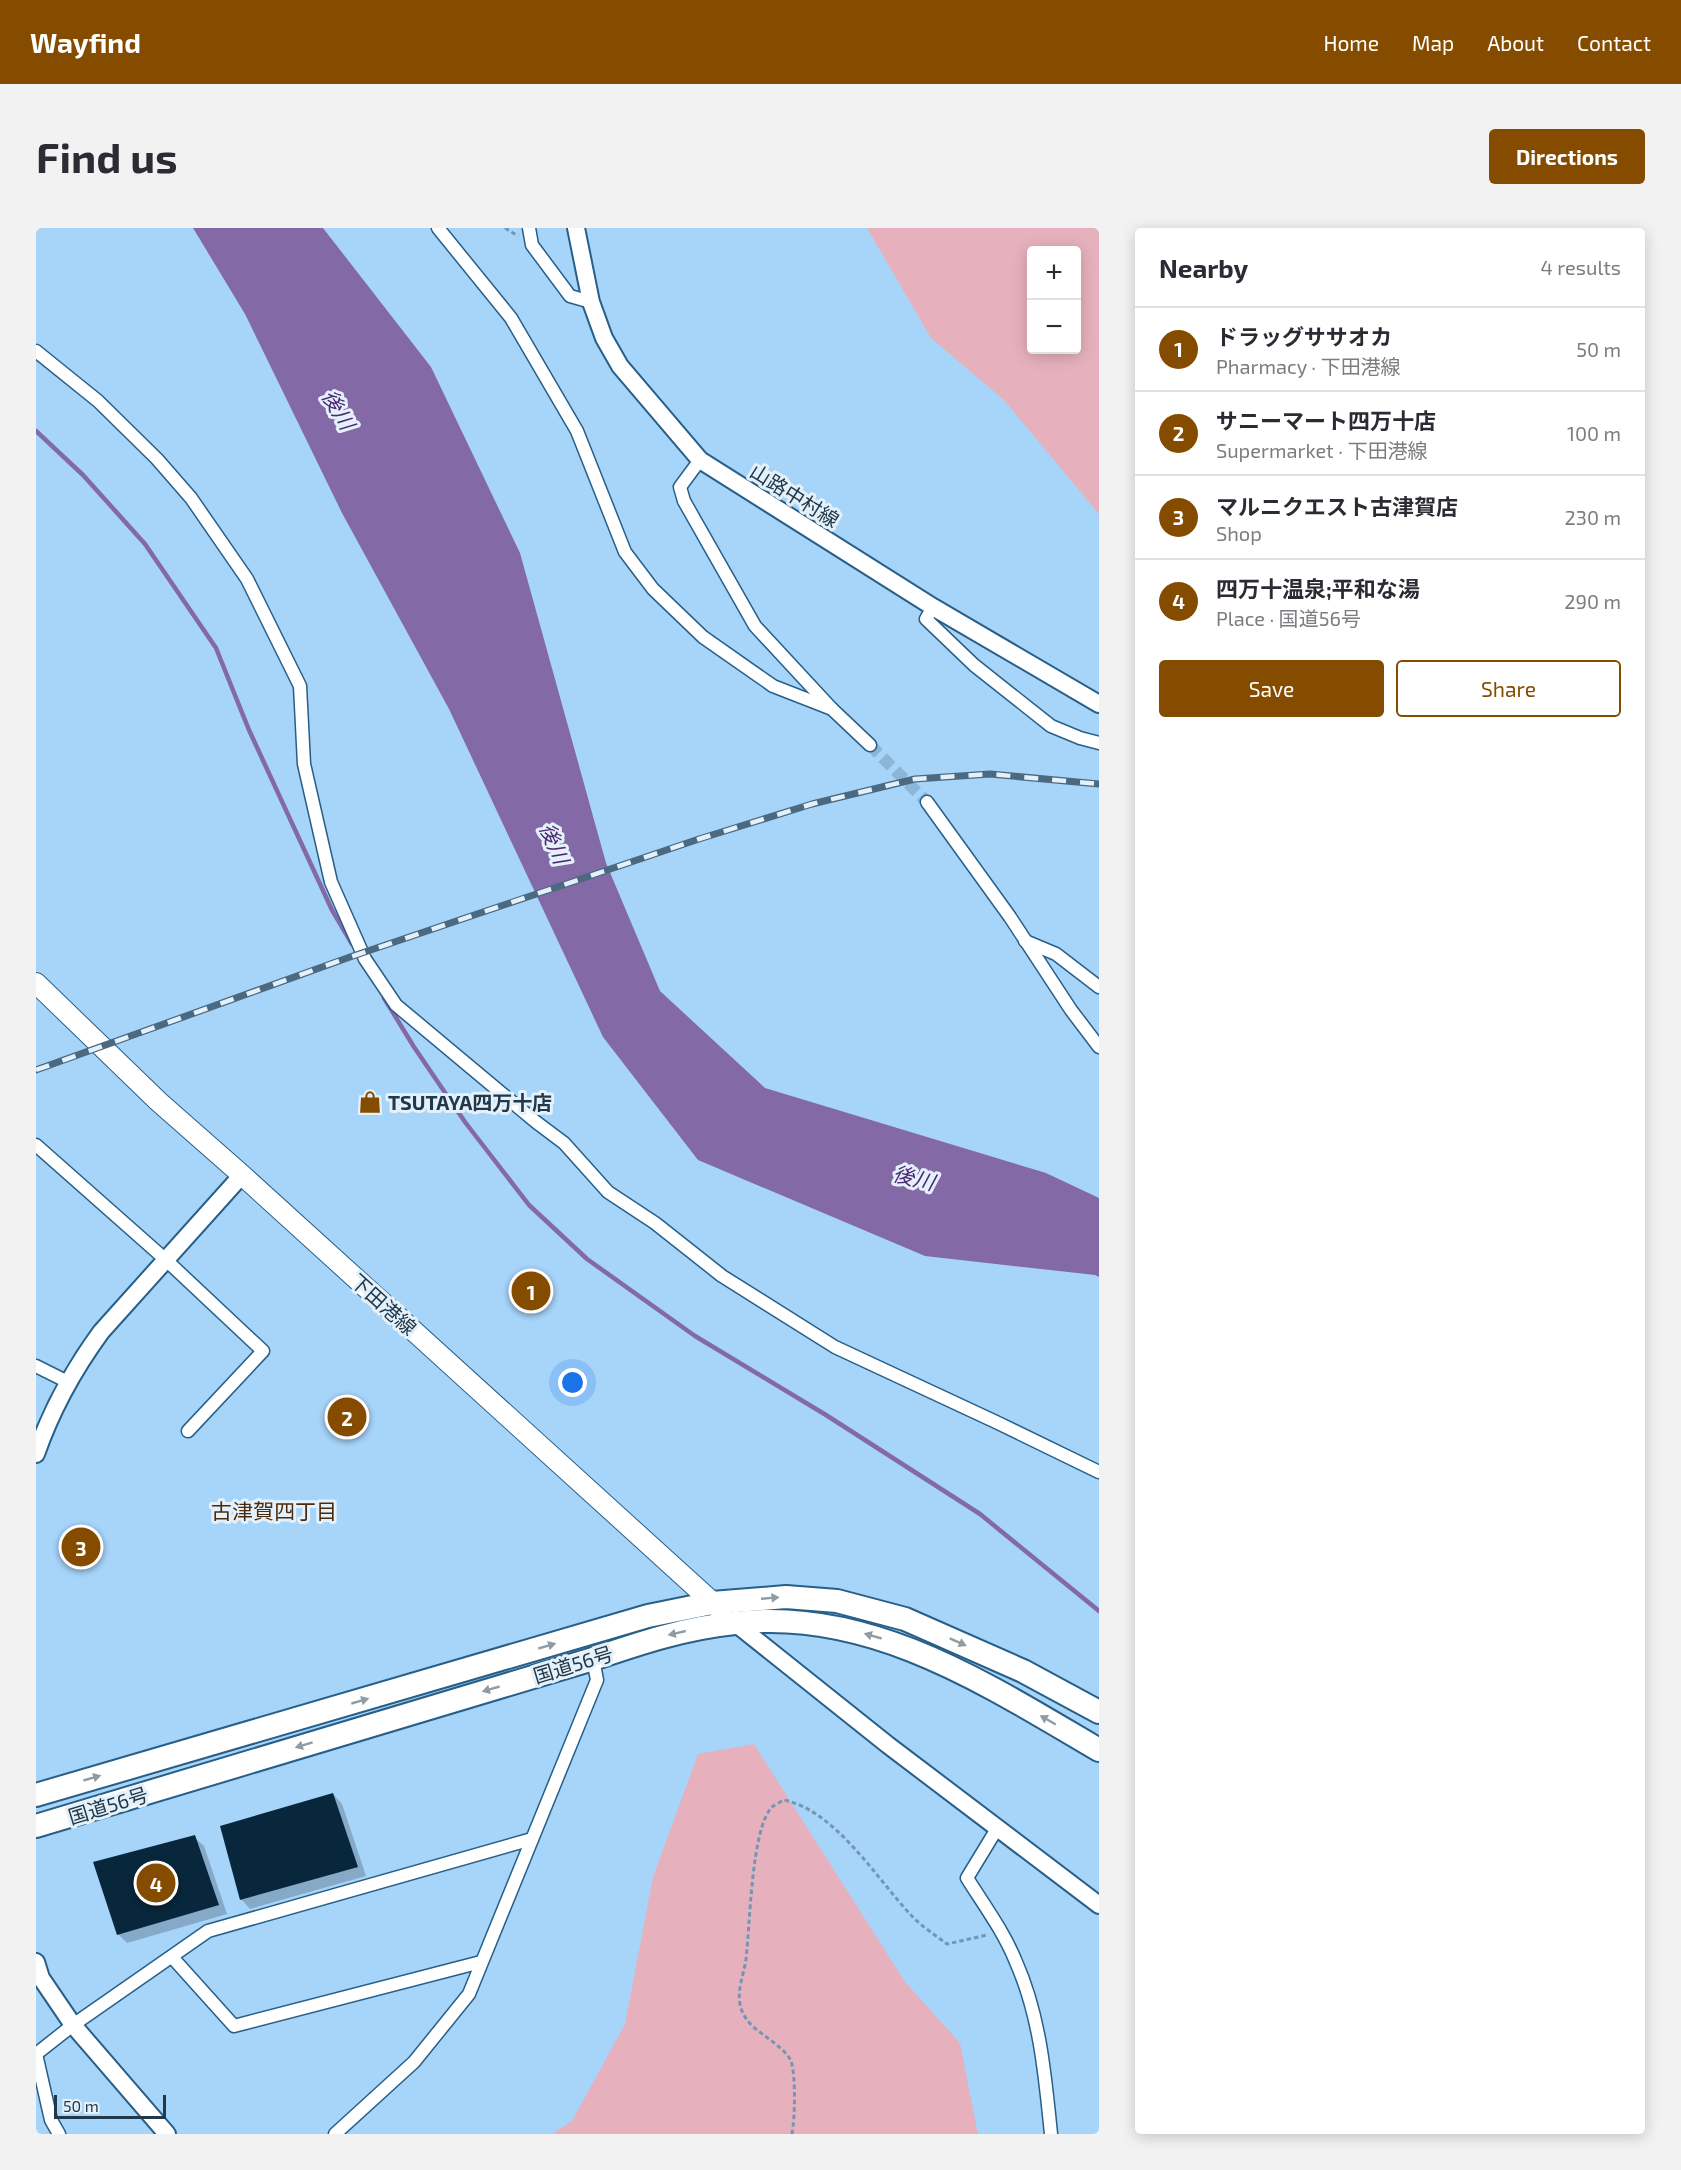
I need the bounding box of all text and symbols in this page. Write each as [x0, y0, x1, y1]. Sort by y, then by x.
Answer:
text: Wayfind [30, 25, 141, 59]
text: Home [1323, 30, 1379, 55]
text: Map [1412, 30, 1454, 55]
text: About [1487, 30, 1544, 55]
text: Contact [1577, 30, 1651, 55]
button: Directions [1489, 129, 1645, 184]
text: Find us [36, 131, 178, 181]
map controls [1027, 246, 1081, 354]
button: + [1027, 246, 1081, 300]
text: Nearby [1159, 252, 1248, 283]
text: 4 results [1541, 255, 1621, 279]
button: − [1027, 300, 1081, 354]
text: ドラッグササオカ [1216, 323, 1392, 349]
text: 1 [1174, 337, 1183, 361]
text: 50 m [1576, 337, 1621, 361]
text: Pharmacy · 下田港線 [1216, 354, 1400, 378]
water label: 後川 [317, 385, 362, 435]
text: サニーマート四万十店 [1216, 407, 1436, 433]
text: 2 [1173, 421, 1184, 445]
text: 100 m [1567, 421, 1621, 445]
text: Supermarket · 下田港線 [1216, 438, 1427, 462]
street label: 山路中村線 [746, 458, 844, 532]
text: マルニクエスト古津賀店 [1216, 493, 1458, 519]
text: 3 [1173, 505, 1184, 529]
text: 230 m [1565, 505, 1621, 529]
text: Shop [1216, 521, 1262, 545]
text: 四万十温泉;平和な湯 [1216, 575, 1420, 601]
text: 4 [1172, 589, 1185, 613]
text: 290 m [1564, 589, 1621, 613]
text: Place · 国道56号 [1216, 606, 1361, 630]
button: Save [1159, 660, 1384, 717]
button: Share [1396, 660, 1621, 717]
water label: 後川 [535, 819, 575, 869]
shop icon: TSUTAYA四万十店 [357, 1089, 383, 1115]
place label: TSUTAYA四万十店 [388, 1090, 552, 1114]
water label: 後川 [891, 1160, 939, 1195]
street label: 下田港線 [346, 1268, 422, 1340]
pin: 1 [512, 1268, 550, 1314]
your location [558, 1368, 587, 1397]
pin: 2 [328, 1394, 366, 1440]
district label: 古津賀四丁目 [211, 1498, 337, 1523]
pin: 3 [62, 1524, 100, 1570]
one-way arrow [761, 1593, 780, 1603]
one-way arrow [668, 1628, 686, 1638]
one-way arrow [864, 1631, 882, 1640]
one-way arrow [949, 1637, 967, 1647]
street label: 国道56号 [530, 1641, 616, 1687]
one-way arrow [538, 1641, 556, 1650]
one-way arrow [482, 1685, 500, 1694]
one-way arrow [351, 1695, 369, 1705]
one-way arrow [1040, 1716, 1057, 1726]
one-way arrow [295, 1741, 313, 1750]
one-way arrow [83, 1773, 101, 1782]
street label: 国道56号 [65, 1782, 151, 1828]
pin: 4 [136, 1860, 176, 1906]
scale bar [54, 2092, 166, 2120]
text: 50 m [63, 2096, 99, 2115]

